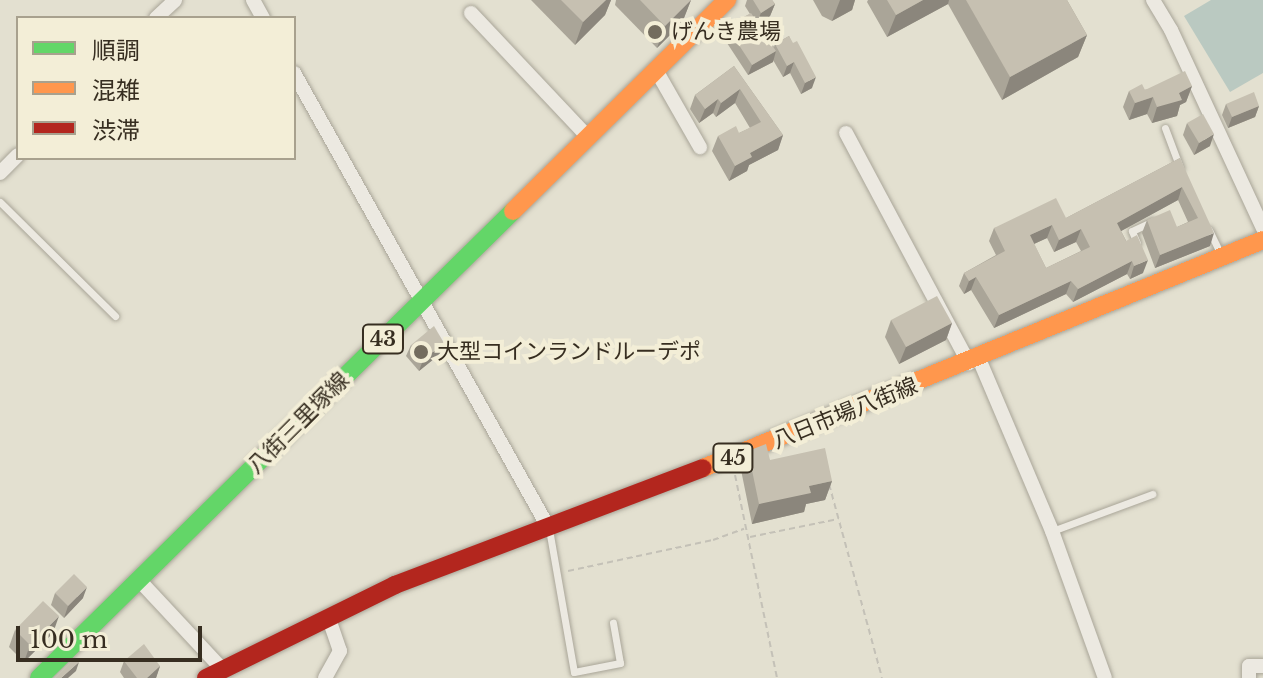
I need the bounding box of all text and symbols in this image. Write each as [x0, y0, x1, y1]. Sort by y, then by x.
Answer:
legend [16, 16, 296, 160]
place label: げんき農場 [671, 19, 781, 45]
marker: げんき農場 [646, 23, 664, 41]
text: 順調 [92, 36, 140, 65]
text: 混雑 [92, 76, 140, 105]
text: 渋滞 [92, 116, 140, 145]
road number: 43 [361, 323, 405, 355]
place label: 大型コインランドルーデポ [437, 339, 701, 365]
marker: 大型コインランドルーデポ [412, 343, 430, 361]
street label: 八街三里塚線 [242, 367, 354, 479]
street label: 八日市場八街線 [769, 372, 921, 454]
road number: 45 [711, 442, 755, 474]
scale bar [20, 610, 206, 660]
text: 100 m [30, 625, 108, 654]

